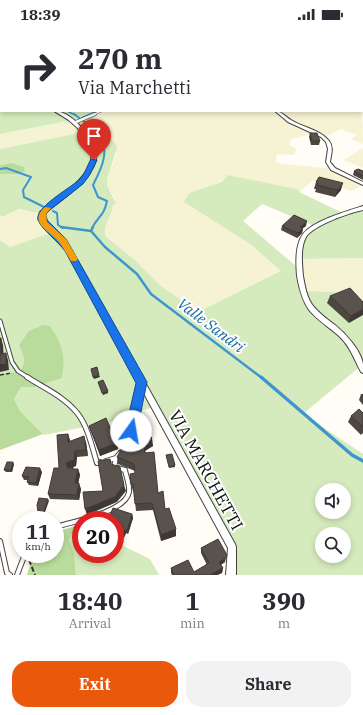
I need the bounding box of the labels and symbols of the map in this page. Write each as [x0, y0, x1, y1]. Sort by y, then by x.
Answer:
pin [77, 119, 111, 160]
water label: Valle Sandri [174, 294, 249, 357]
street label: VIA MARCHETTI [164, 406, 248, 534]
position arrow [110, 410, 152, 452]
speed limit sign: 20 [72, 511, 124, 563]

